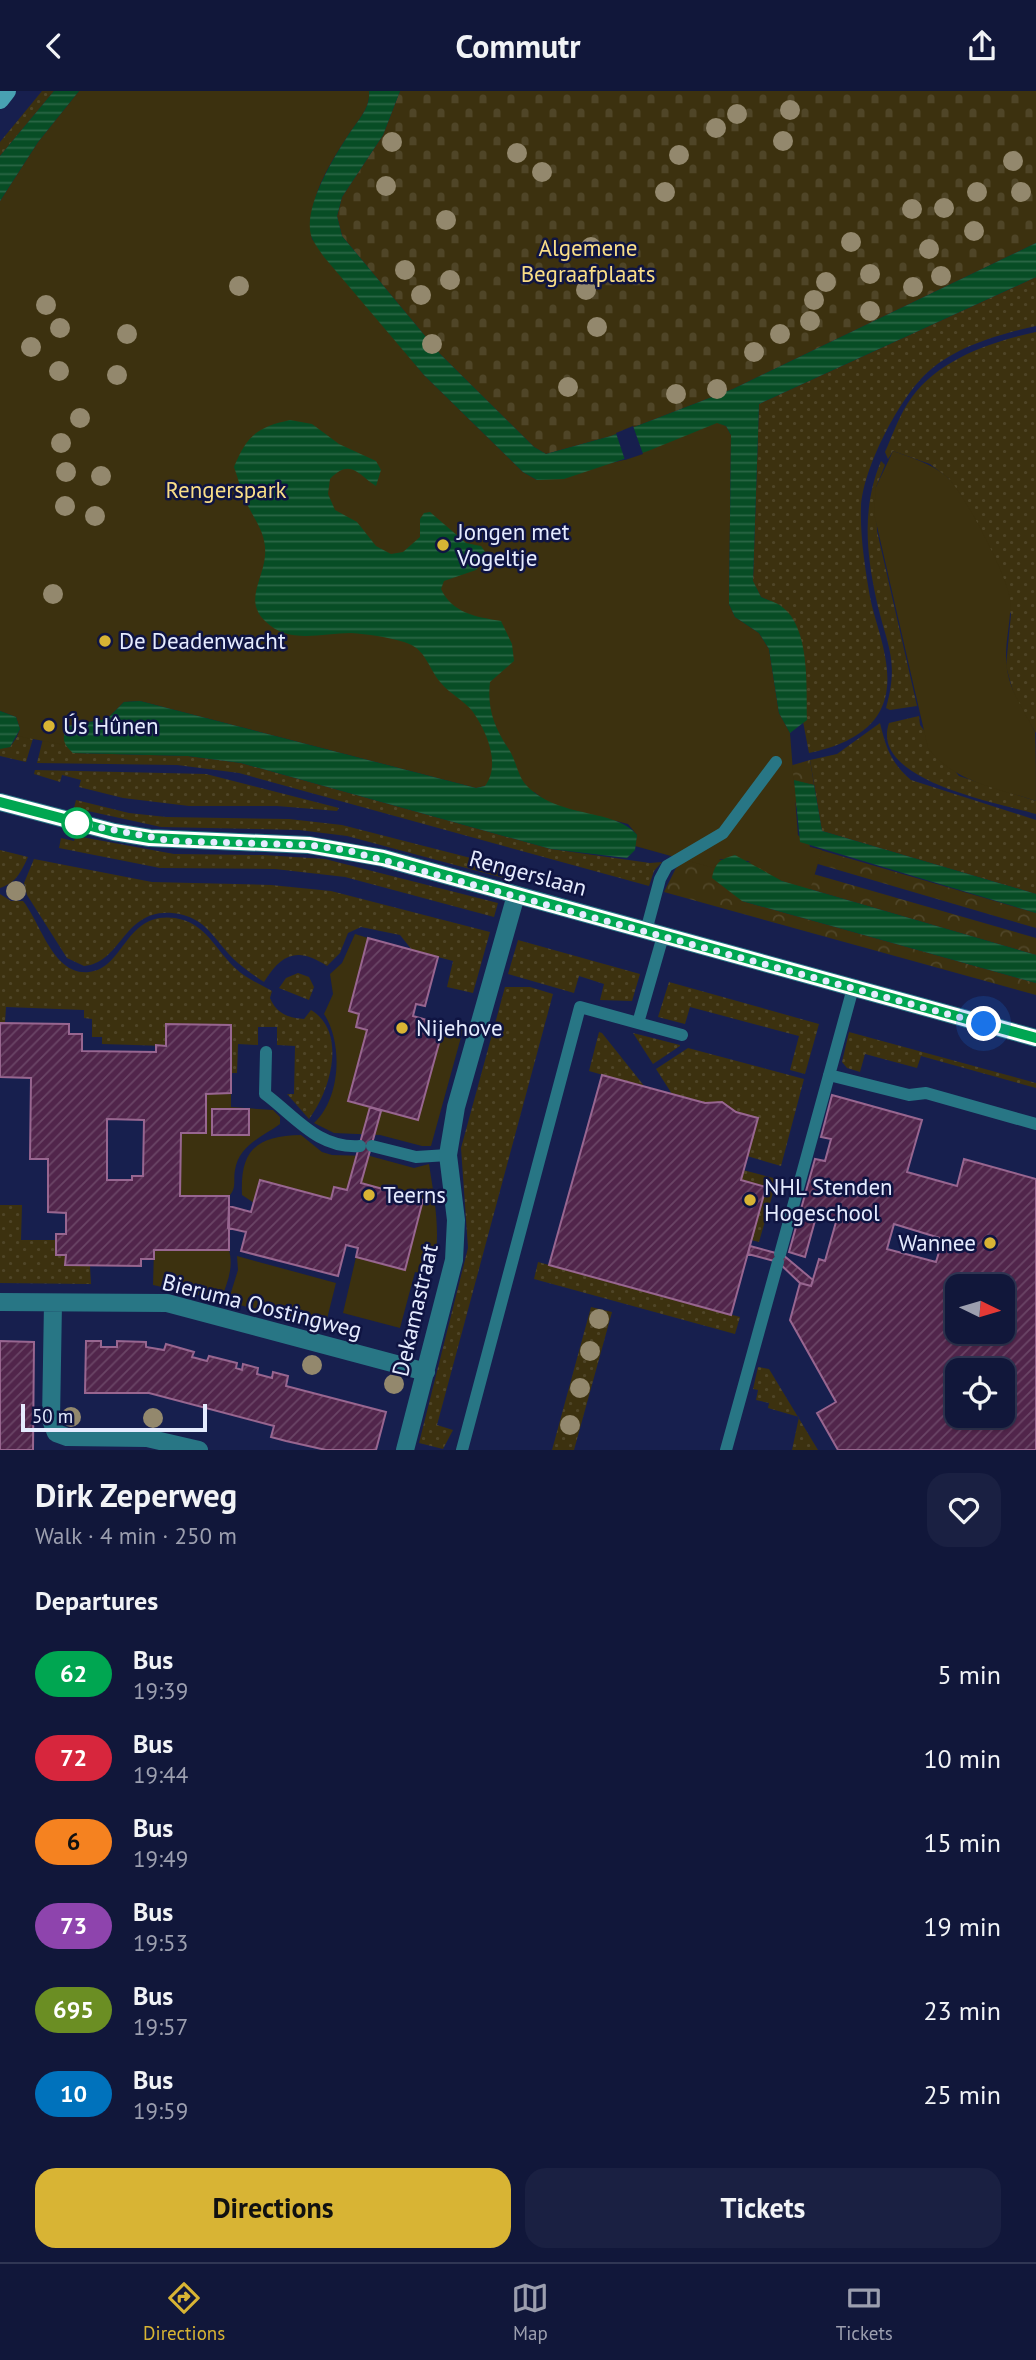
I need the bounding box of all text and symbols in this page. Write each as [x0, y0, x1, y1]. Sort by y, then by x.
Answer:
text: Commutr [455, 25, 581, 67]
icon: back [35, 27, 73, 65]
icon: share [963, 27, 1001, 65]
park label: Algemene Begraafplaats [521, 233, 655, 288]
park label: Rengerspark [165, 475, 287, 504]
place label: Jongen met Vogeltje [456, 517, 570, 572]
marker: Jongen met Vogeltje [435, 537, 451, 553]
place label: De Deadenwacht [119, 626, 286, 655]
marker: De Deadenwacht [97, 633, 113, 649]
place label: Ús Hûnen [63, 711, 159, 740]
marker: Ús Hûnen [41, 718, 57, 734]
unlabelled marker [62, 808, 92, 838]
street label: Rengerslaan [466, 843, 590, 902]
your location [966, 1006, 1001, 1041]
place label: Nijehove [416, 1013, 503, 1042]
marker: Nijehove [394, 1020, 410, 1036]
place label: NHL Stenden Hogeschool [764, 1172, 893, 1227]
place label: Teerns [383, 1180, 446, 1209]
marker: Teerns [361, 1187, 377, 1203]
marker: NHL Stenden Hogeschool [742, 1192, 758, 1208]
place label: Wannee [898, 1228, 976, 1257]
marker: Wannee [982, 1235, 998, 1251]
street label: Dekamastraat [385, 1241, 444, 1379]
street label: Bieruma Oostingweg [159, 1267, 365, 1344]
north arrow [945, 1274, 1015, 1344]
map controls [945, 1274, 1015, 1428]
button: locate [945, 1358, 1015, 1428]
scale bar [21, 1401, 206, 1433]
text: 50 m [32, 1404, 73, 1428]
text: Dirk Zeperweg [35, 1473, 237, 1516]
button: heart [927, 1473, 1001, 1547]
text: Walk · 4 min · 250 m [35, 1521, 237, 1550]
text: Departures [35, 1584, 158, 1617]
text: Bus [133, 1643, 173, 1676]
text: 62 [60, 1658, 87, 1689]
text: 5 min [938, 1658, 1001, 1691]
text: 19:39 [133, 1676, 188, 1705]
text: Bus [133, 1727, 173, 1760]
text: 72 [60, 1742, 87, 1773]
text: 10 min [923, 1742, 1001, 1775]
text: 19:44 [133, 1760, 188, 1789]
text: Bus [133, 1811, 173, 1844]
text: 6 [67, 1826, 80, 1857]
text: 15 min [923, 1826, 1001, 1859]
text: 19:49 [133, 1844, 188, 1873]
text: Bus [133, 1895, 173, 1928]
text: 73 [60, 1910, 87, 1941]
text: 19 min [923, 1910, 1001, 1943]
text: 19:53 [133, 1928, 188, 1957]
text: Bus [133, 1979, 173, 2012]
text: 695 [53, 1994, 94, 2025]
text: 23 min [923, 1994, 1001, 2027]
text: 19:57 [133, 2012, 188, 2041]
text: Bus [133, 2063, 173, 2096]
text: 10 [60, 2078, 87, 2109]
text: 25 min [923, 2078, 1001, 2111]
text: 19:59 [133, 2096, 188, 2125]
button: Directions [35, 2168, 511, 2248]
button: Tickets [525, 2168, 1001, 2248]
tab: Directions [143, 2279, 225, 2345]
tab: Map [511, 2279, 549, 2345]
tab: Tickets [836, 2279, 893, 2345]

